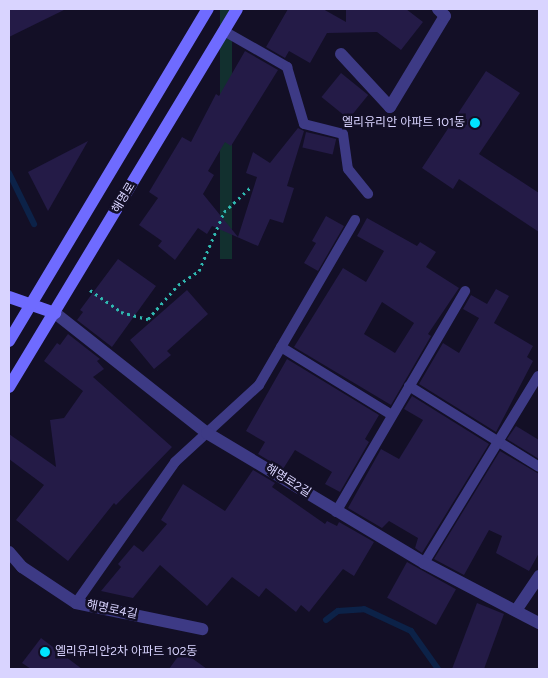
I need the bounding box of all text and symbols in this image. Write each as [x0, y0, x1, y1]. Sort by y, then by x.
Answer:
place label: 엘리유리안 아파트 101동 [342, 116, 465, 130]
marker: 엘리유리안 아파트 101동 [469, 117, 481, 129]
street label: 해명로 [109, 180, 139, 216]
street label: 해명로2길 [263, 461, 313, 501]
street label: 해명로4길 [85, 598, 139, 622]
place label: 엘리유리안2차 아파트 102동 [55, 645, 197, 659]
marker: 엘리유리안2차 아파트 102동 [39, 646, 51, 658]

